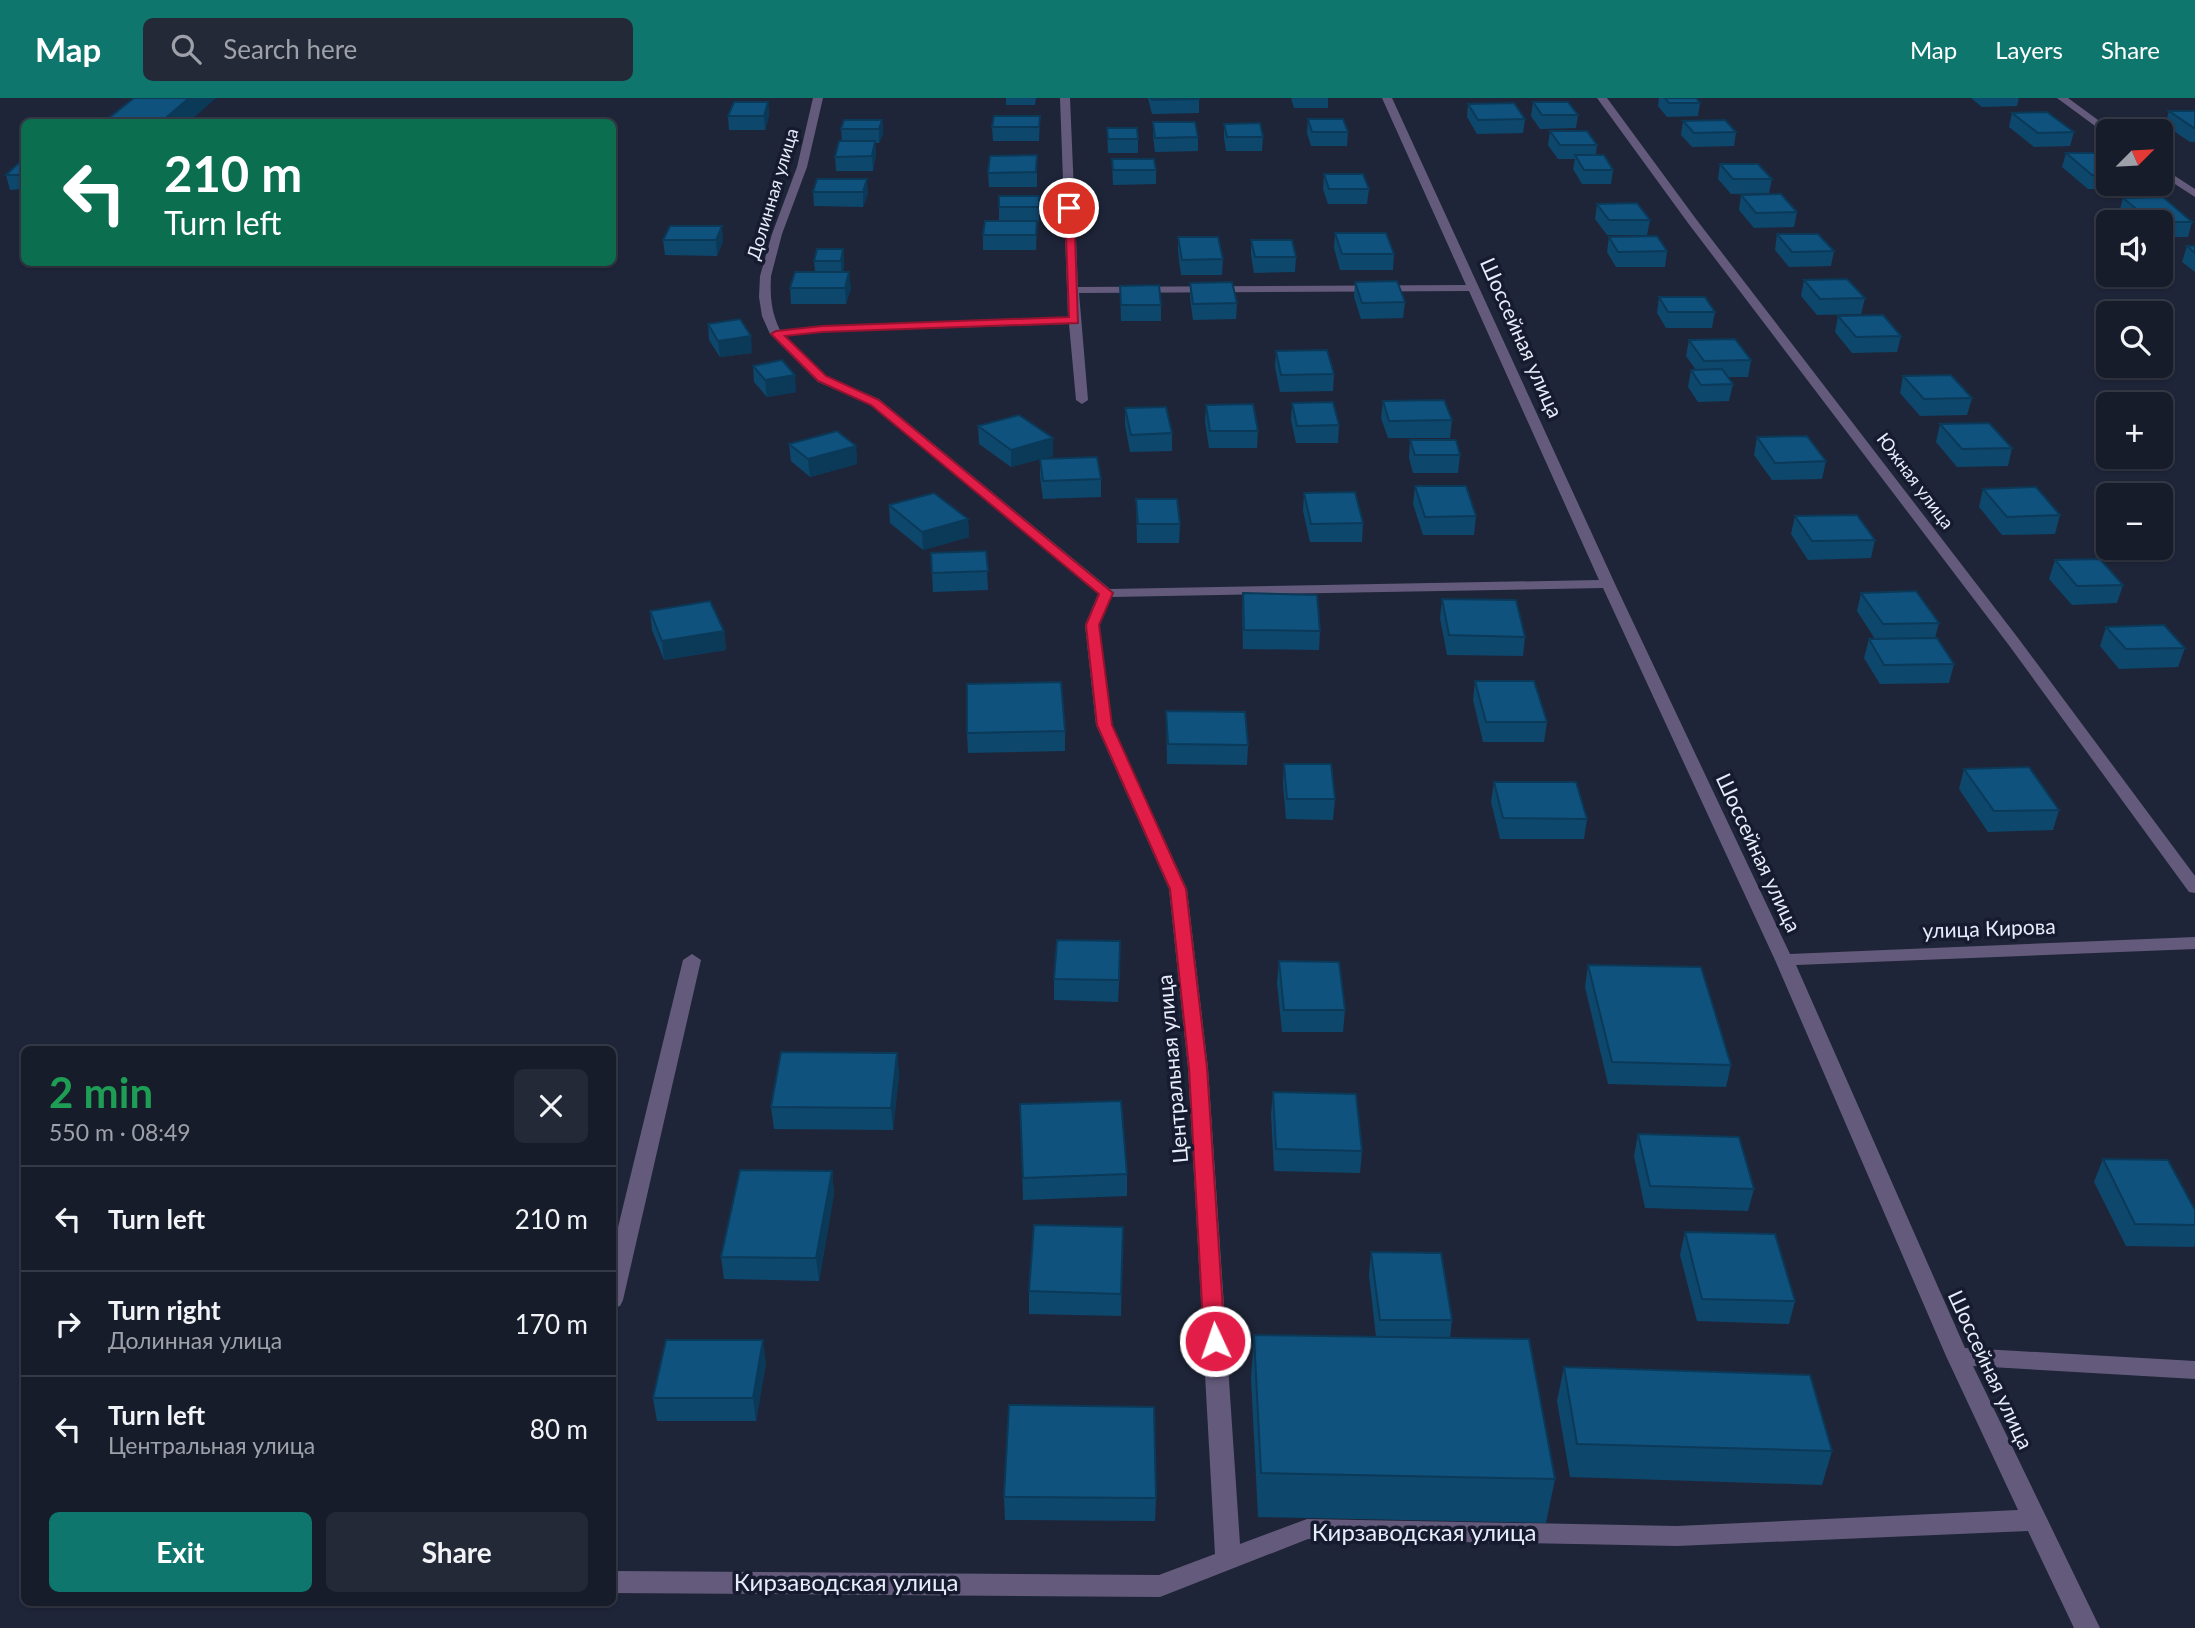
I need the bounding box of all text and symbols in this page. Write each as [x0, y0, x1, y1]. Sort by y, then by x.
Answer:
search box [143, 18, 633, 81]
text: Map [35, 29, 101, 69]
icon: search [167, 30, 205, 68]
text: Search here [223, 33, 357, 65]
text: Map [1910, 35, 1957, 64]
text: Layers [1995, 35, 2063, 64]
text: Share [2101, 35, 2160, 64]
north arrow [2096, 119, 2174, 196]
map controls [2096, 119, 2173, 560]
street label: Долинная улица [742, 125, 802, 262]
text: 210 m [164, 144, 302, 202]
icon: left [49, 147, 140, 238]
pin [1039, 178, 1099, 238]
icon: arrive [1050, 189, 1088, 227]
text: Turn left [164, 203, 281, 242]
button: sound [2096, 210, 2173, 287]
street label: Шоссейная улица [1476, 254, 1569, 421]
button: search [2096, 301, 2173, 378]
button: + [2096, 392, 2173, 469]
street label: Южная улица [1873, 428, 1959, 533]
button: − [2096, 483, 2173, 560]
street label: Шоссейная улица [1712, 769, 1807, 936]
street label: улица Кирова [1922, 913, 2056, 942]
street label: Центральная улица [1151, 974, 1192, 1164]
text: 2 min [49, 1067, 153, 1117]
button: close [514, 1069, 588, 1143]
text: 550 m · 08:49 [49, 1118, 191, 1146]
icon: left [49, 1200, 87, 1238]
text: Turn left [108, 1203, 205, 1235]
text: 210 m [515, 1203, 588, 1235]
street label: Шоссейная улица [1944, 1286, 2039, 1453]
text: Turn right [108, 1294, 221, 1326]
position arrow [1178, 1304, 1252, 1378]
icon: right [49, 1305, 87, 1343]
text: 170 m [515, 1308, 588, 1340]
text: Долинная улица [108, 1326, 282, 1354]
text: Turn left [108, 1399, 205, 1431]
icon: left [49, 1410, 87, 1448]
text: 80 m [530, 1413, 588, 1445]
text: Центральная улица [108, 1431, 315, 1459]
button: Exit [49, 1512, 312, 1592]
button: Share [326, 1512, 588, 1592]
street label: Кирзаводская улица [1312, 1517, 1536, 1546]
street label: Кирзаводская улица [734, 1567, 958, 1596]

